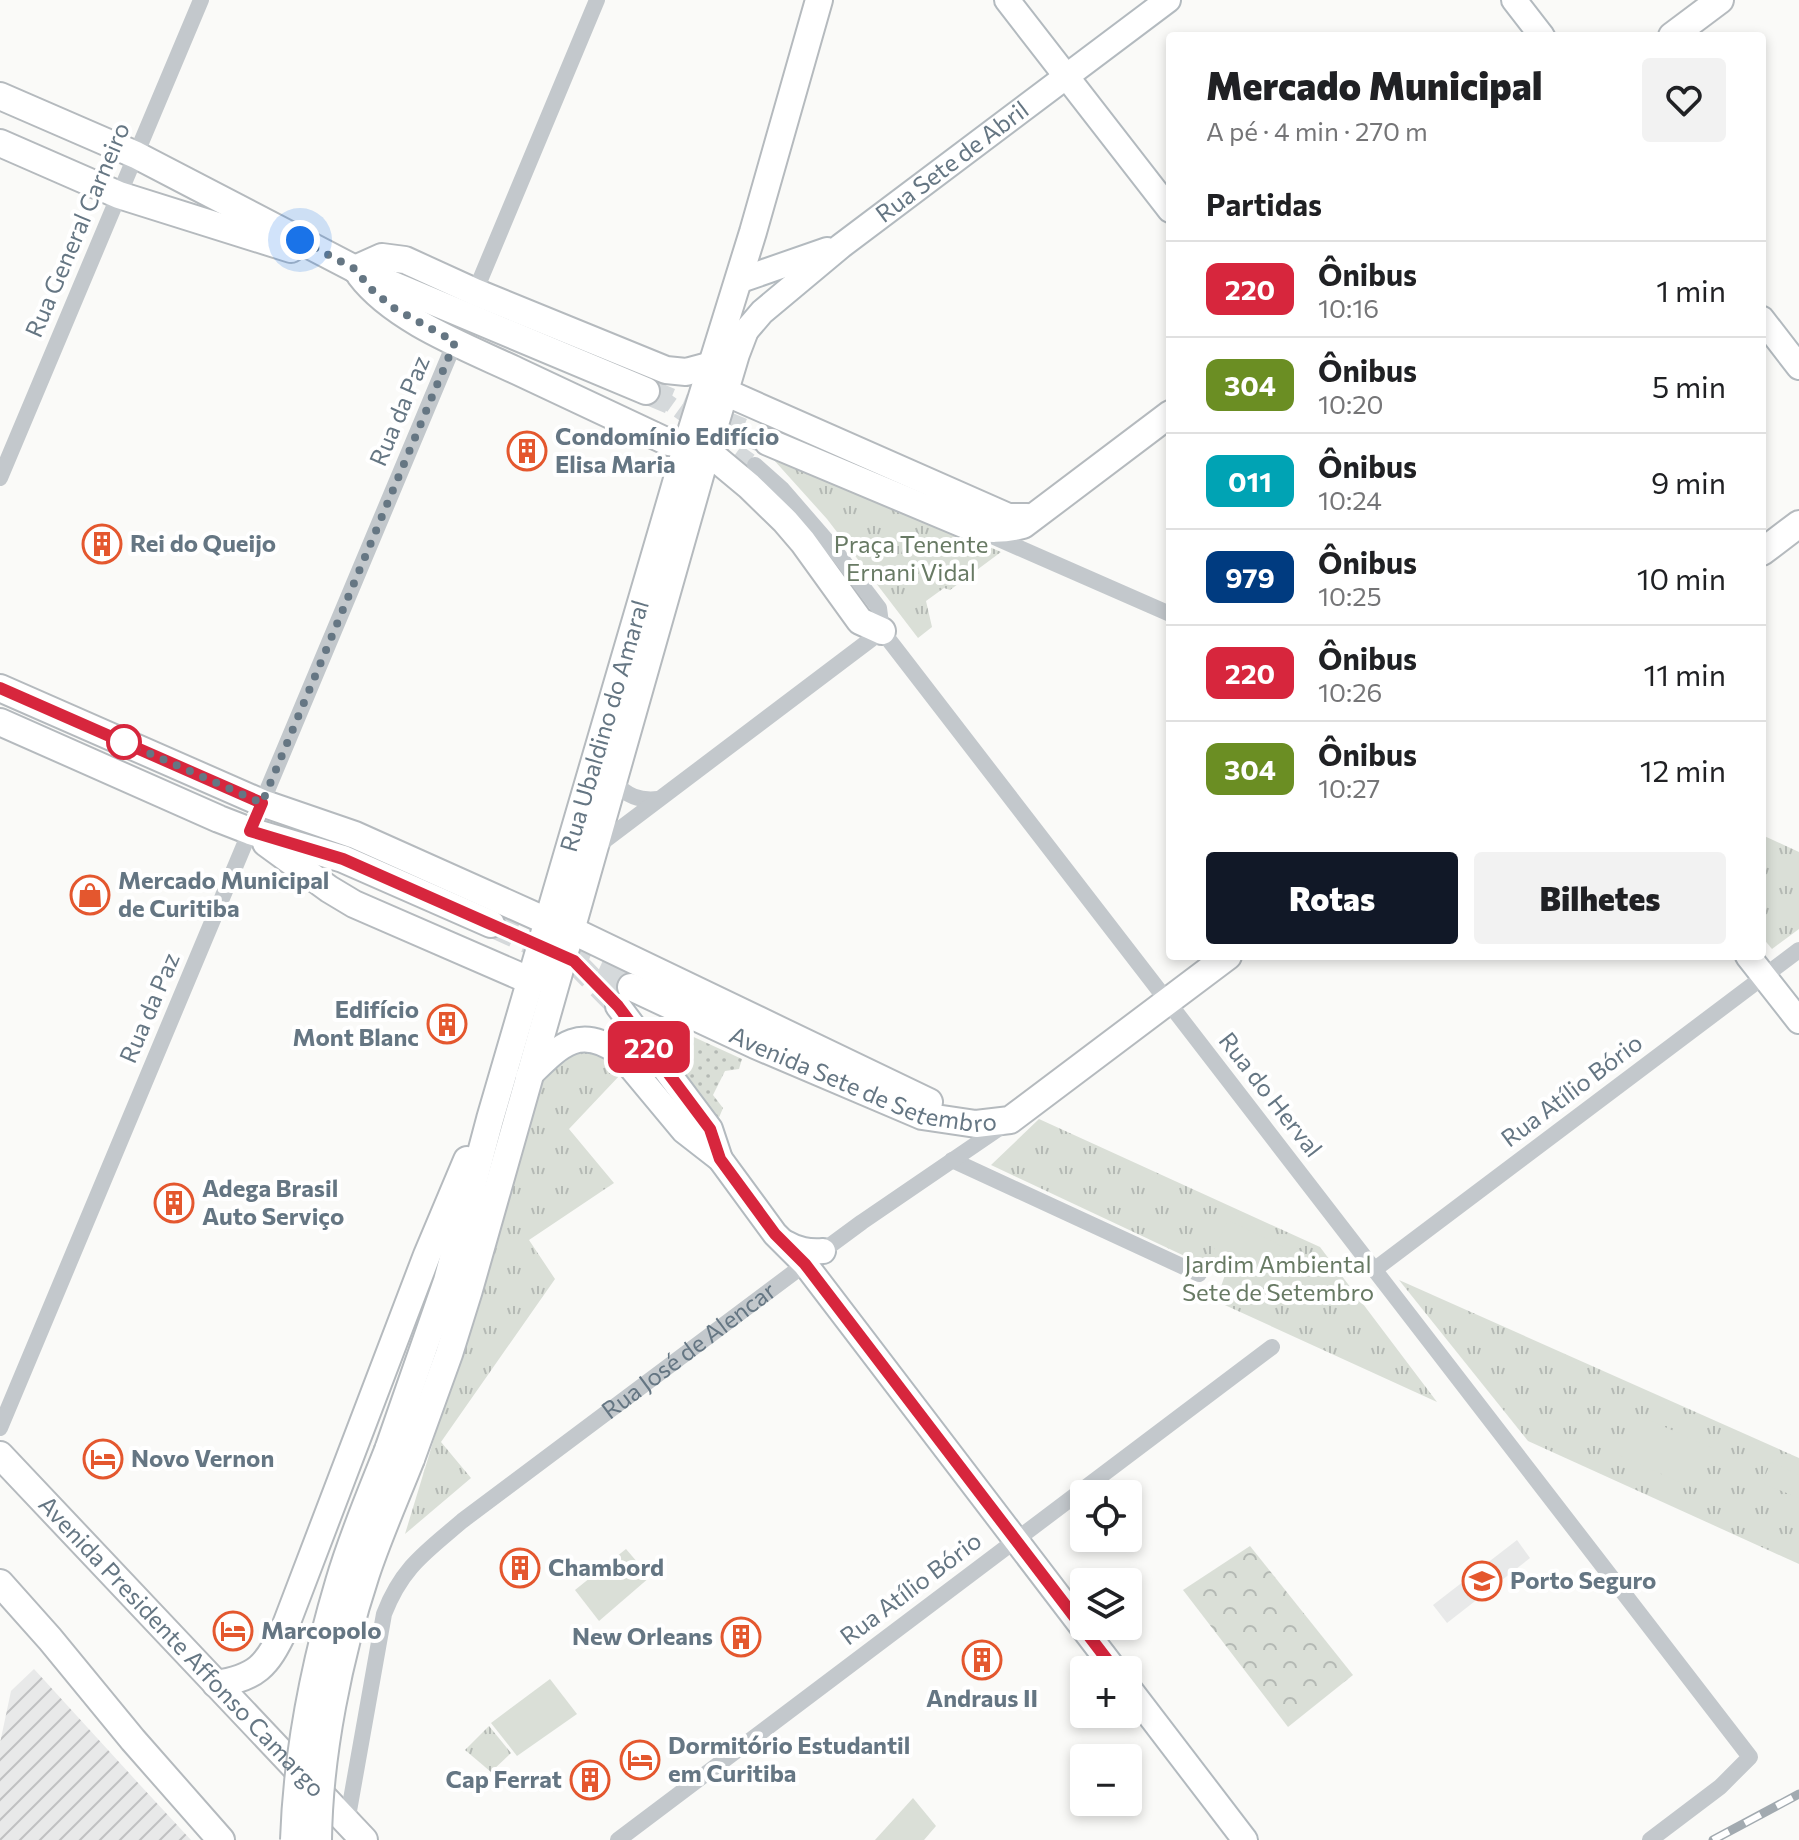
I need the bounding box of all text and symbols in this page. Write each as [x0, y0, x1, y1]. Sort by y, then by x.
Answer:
button: heart [1642, 58, 1726, 142]
text: Mercado Municipal [1206, 61, 1542, 108]
street label: Rua Sete de Abril [869, 94, 1034, 228]
text: A pé · 4 min · 270 m [1206, 115, 1428, 146]
street label: Rua General Carneiro [18, 118, 135, 341]
text: Partidas [1206, 185, 1322, 222]
your location [280, 220, 320, 260]
text: Ônibus [1318, 255, 1417, 292]
text: 1 min [1656, 271, 1726, 308]
text: 220 [1225, 272, 1275, 306]
text: 10:16 [1318, 292, 1379, 323]
street label: Rua da Paz [362, 351, 435, 470]
text: Ônibus [1318, 351, 1417, 388]
text: 5 min [1652, 367, 1726, 404]
text: 304 [1224, 368, 1276, 402]
text: 10:20 [1318, 388, 1384, 419]
place label: Condomínio Edifício Elisa Maria [555, 421, 779, 478]
building icon: Condomínio Edifício Elisa Maria [506, 430, 548, 472]
text: Ônibus [1318, 447, 1417, 484]
text: 9 min [1651, 463, 1726, 500]
text: 011 [1228, 464, 1272, 498]
text: 10:24 [1318, 484, 1382, 515]
building icon: Rei do Queijo [81, 523, 123, 565]
place label: Rei do Queijo [130, 528, 276, 557]
park label: Praça Tenente Ernani Vidal [834, 529, 988, 586]
text: Ônibus [1318, 543, 1417, 580]
text: 10 min [1637, 559, 1726, 596]
text: 979 [1225, 560, 1275, 594]
text: 10:25 [1318, 580, 1382, 611]
street label: Rua Ubaldino do Amaral [553, 596, 654, 855]
text: Ônibus [1318, 639, 1417, 676]
text: 11 min [1644, 655, 1726, 692]
text: 220 [1225, 656, 1275, 690]
text: 10:26 [1318, 676, 1382, 707]
unlabelled marker [107, 725, 141, 759]
text: Ônibus [1318, 735, 1417, 772]
text: 12 min [1640, 751, 1726, 788]
text: 304 [1224, 752, 1276, 786]
text: 10:27 [1318, 772, 1380, 803]
button: Rotas [1206, 852, 1458, 944]
button: Bilhetes [1474, 852, 1726, 944]
place label: Mercado Municipal de Curitiba [118, 865, 329, 922]
shop icon: Mercado Municipal de Curitiba [69, 874, 111, 916]
street label: Rua da Paz [112, 948, 185, 1067]
place label: Edifício Mont Blanc [292, 994, 419, 1051]
building icon: Edifício Mont Blanc [426, 1003, 468, 1045]
street label: Avenida Sete de Setembro [725, 1019, 998, 1137]
line badge: 220 [603, 1021, 695, 1073]
street label: Rua do Herval [1213, 1026, 1329, 1162]
street label: Rua Atílio Bório [1495, 1027, 1647, 1152]
text: 220 [624, 1030, 674, 1064]
place label: Adega Brasil Auto Serviço [202, 1173, 344, 1230]
building icon: Adega Brasil Auto Serviço [153, 1182, 195, 1224]
park label: Jardim Ambiental Sete de Setembro [1182, 1249, 1374, 1306]
street label: Rua José de Alencar [595, 1275, 781, 1424]
hotel icon: Novo Vernon [82, 1438, 124, 1480]
place label: Novo Vernon [131, 1443, 274, 1472]
map controls [1070, 1480, 1142, 1816]
button: locate [1070, 1480, 1142, 1552]
street label: Avenida Presidente Affonso Camargo [33, 1489, 332, 1802]
street label: Rua Atílio Bório [834, 1525, 986, 1650]
building icon: Chambord [499, 1547, 541, 1589]
place label: Chambord [548, 1552, 664, 1581]
school or university icon: Porto Seguro [1461, 1560, 1503, 1602]
place label: Porto Seguro [1510, 1565, 1656, 1594]
button: layers [1070, 1568, 1142, 1640]
hotel icon: Marcopolo [212, 1610, 254, 1652]
place label: Marcopolo [261, 1615, 382, 1644]
building icon: New Orleans [720, 1616, 762, 1658]
place label: New Orleans [572, 1621, 713, 1650]
building icon: Andraus II [961, 1639, 1003, 1681]
button: + [1070, 1656, 1142, 1728]
place label: Andraus II [926, 1683, 1038, 1712]
place label: Dormitório Estudantil em Curitiba [668, 1730, 910, 1787]
hotel icon: Dormitório Estudantil em Curitiba [619, 1739, 661, 1781]
button: − [1070, 1744, 1142, 1816]
building icon: Cap Ferrat [569, 1759, 611, 1801]
place label: Cap Ferrat [446, 1764, 562, 1793]

